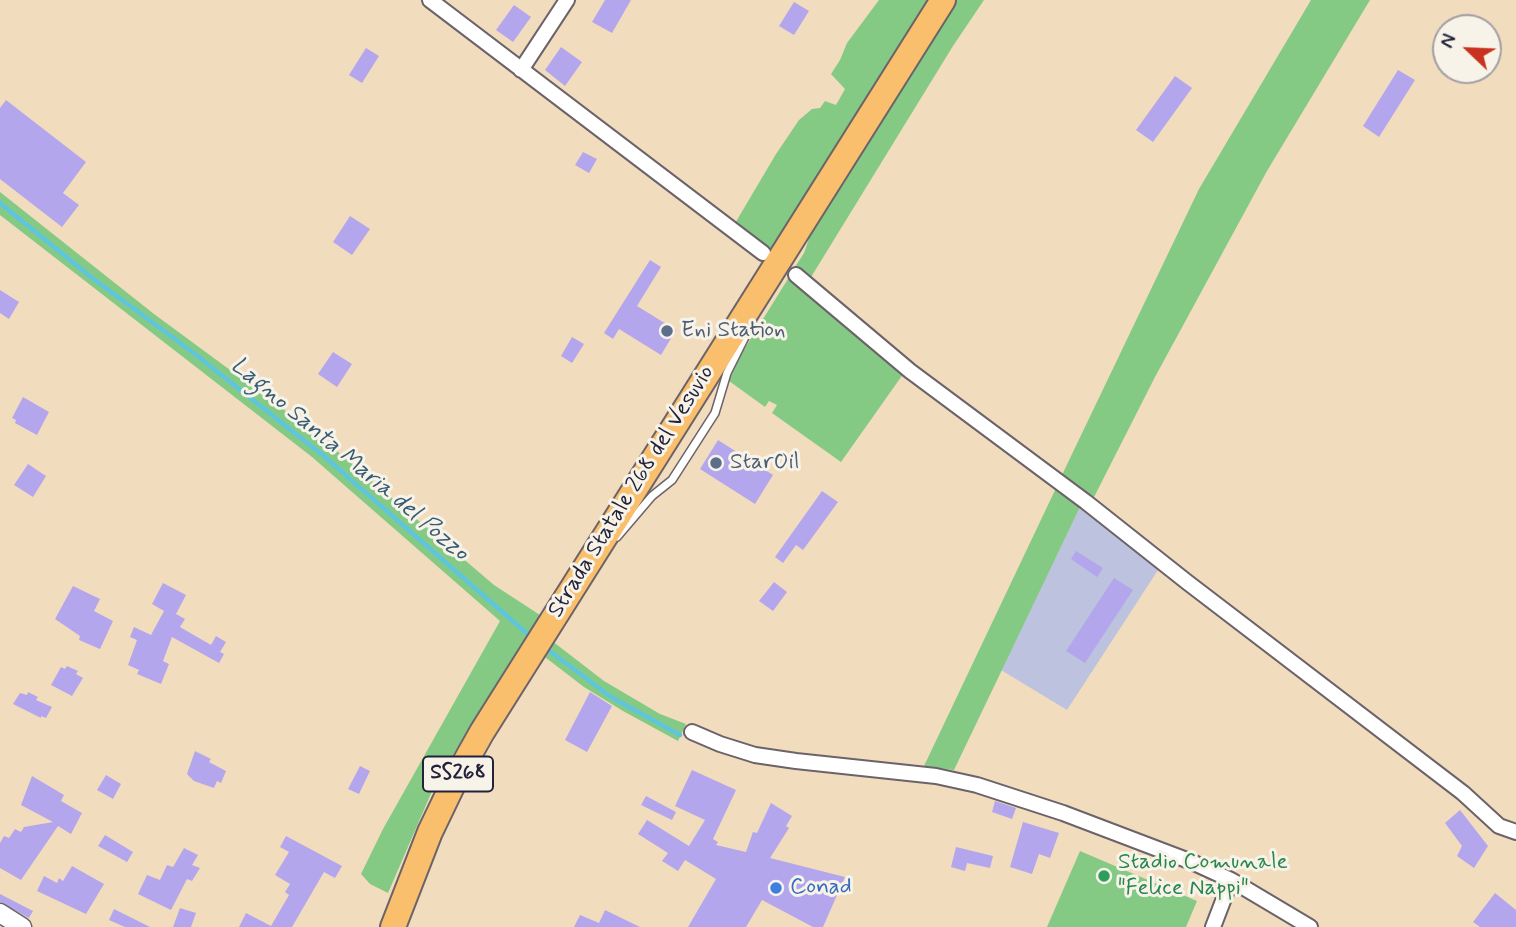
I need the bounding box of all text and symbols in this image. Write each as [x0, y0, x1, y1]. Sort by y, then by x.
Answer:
north arrow [1432, 14, 1502, 84]
text: N [1435, 31, 1463, 52]
place label: Eni Station [681, 317, 786, 345]
marker: Eni Station [659, 323, 675, 339]
water label: Lagno Santa Maria del Pozzo [224, 352, 474, 568]
street label: Strada Statale 268 del Vesuvio [543, 361, 721, 623]
place label: StarOil [730, 449, 799, 477]
marker: StarOil [708, 455, 724, 471]
road number: SS268 [423, 756, 493, 792]
place label: Stadio Comunale "Felice Nappi" [1118, 849, 1288, 903]
marker: Stadio Comunale "Felice Nappi" [1096, 868, 1112, 884]
place label: Conad [790, 874, 852, 902]
marker: Conad [768, 880, 784, 896]

